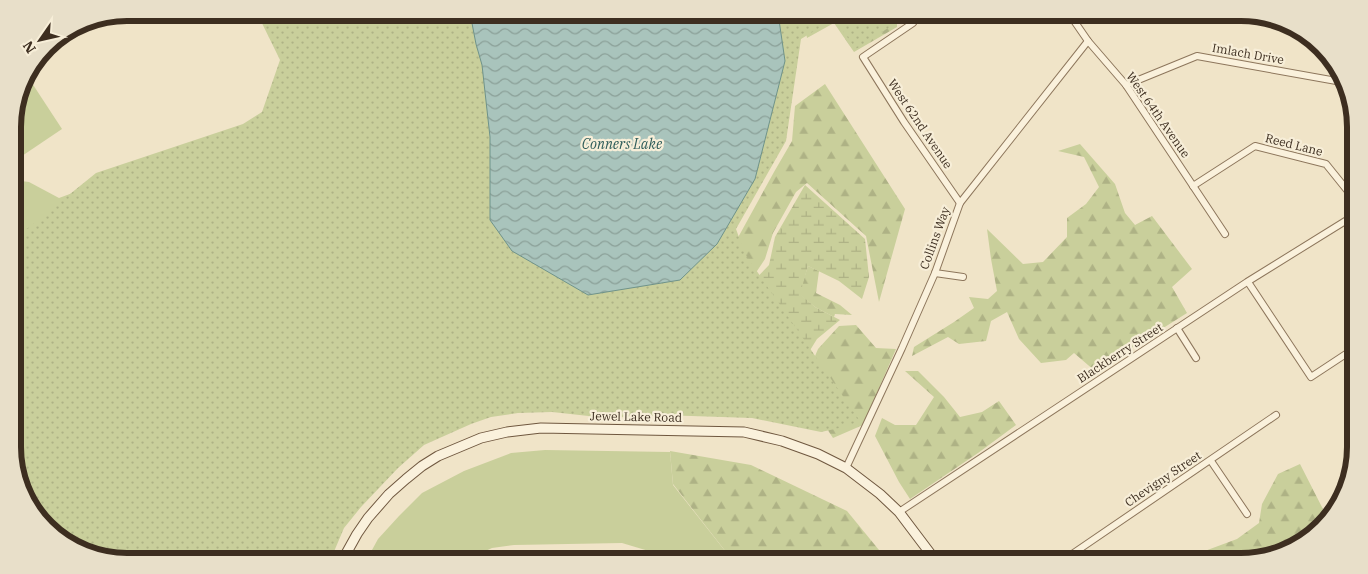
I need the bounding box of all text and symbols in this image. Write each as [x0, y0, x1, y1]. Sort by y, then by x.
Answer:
north arrow [15, 15, 65, 65]
text: N [19, 38, 40, 57]
street label: Imlach Drive [1211, 40, 1285, 67]
street label: West 64th Avenue [1123, 69, 1194, 161]
street label: West 62nd Avenue [885, 76, 956, 171]
street label: Reed Lane [1264, 130, 1324, 159]
water label: Conners Lake [582, 135, 663, 153]
street label: Collins Way [916, 204, 953, 271]
street label: Blackberry Street [1074, 319, 1165, 386]
street label: Jewel Lake Road [590, 408, 682, 425]
street label: Chevigny Street [1122, 448, 1204, 510]

